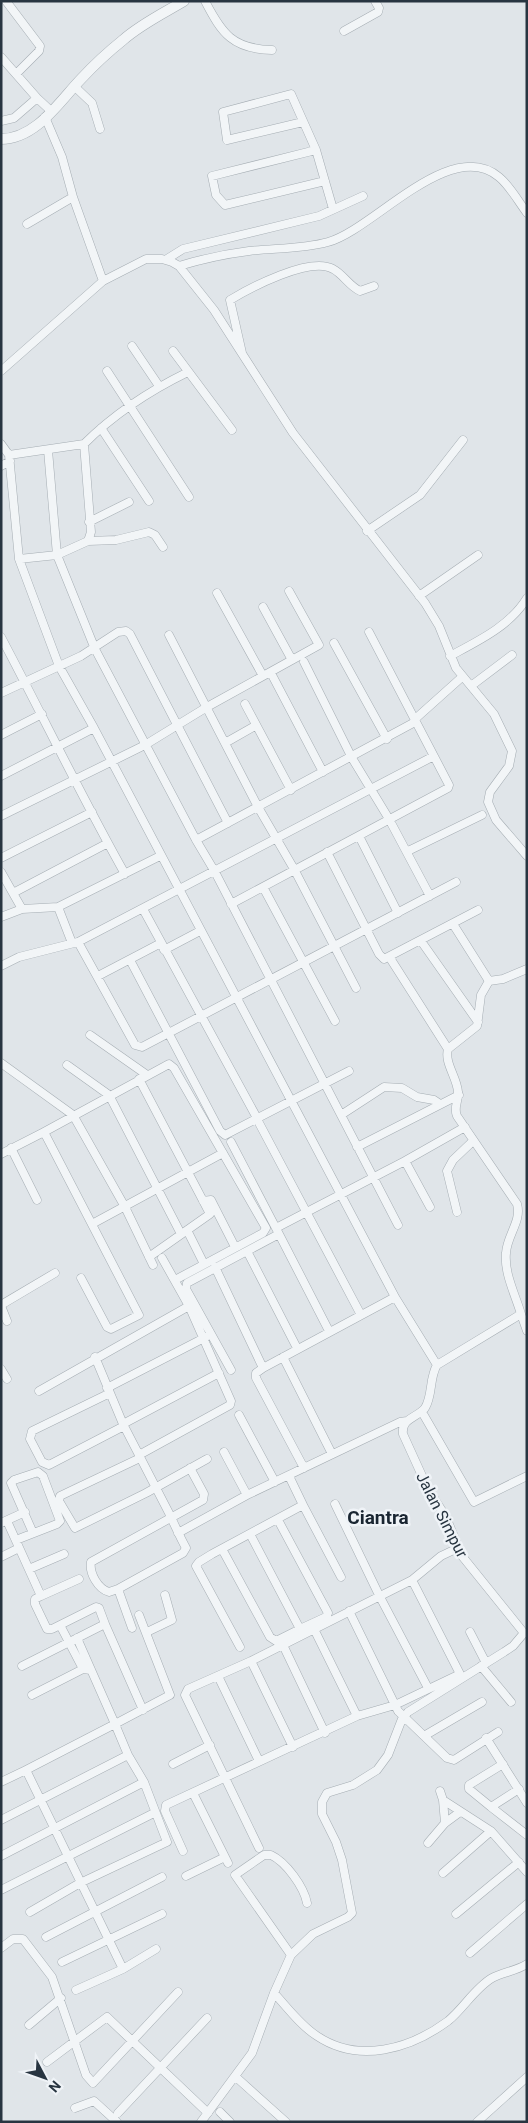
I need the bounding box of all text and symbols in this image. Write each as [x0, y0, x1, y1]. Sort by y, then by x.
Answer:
street label: Jalan Simpur [412, 1469, 472, 1562]
district label: Ciantra [347, 1506, 409, 1529]
north arrow [20, 2053, 70, 2103]
text: N [46, 2078, 64, 2096]

